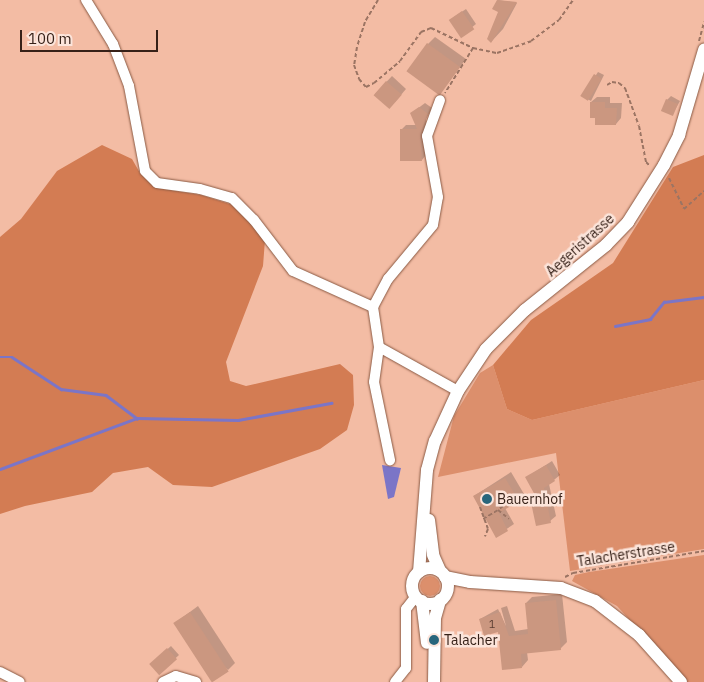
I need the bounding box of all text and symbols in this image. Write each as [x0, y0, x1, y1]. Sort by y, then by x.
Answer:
scale bar [22, 20, 160, 52]
text: 100 m [28, 29, 72, 48]
street label: Aegeristrasse [543, 210, 617, 280]
place label: Bauernhof [497, 491, 563, 507]
marker: Bauernhof [481, 493, 493, 505]
street label: Talacherstrasse [576, 538, 676, 570]
house number: 1 [489, 617, 495, 631]
place label: Talacher [444, 632, 498, 648]
marker: Talacher [428, 634, 440, 646]

